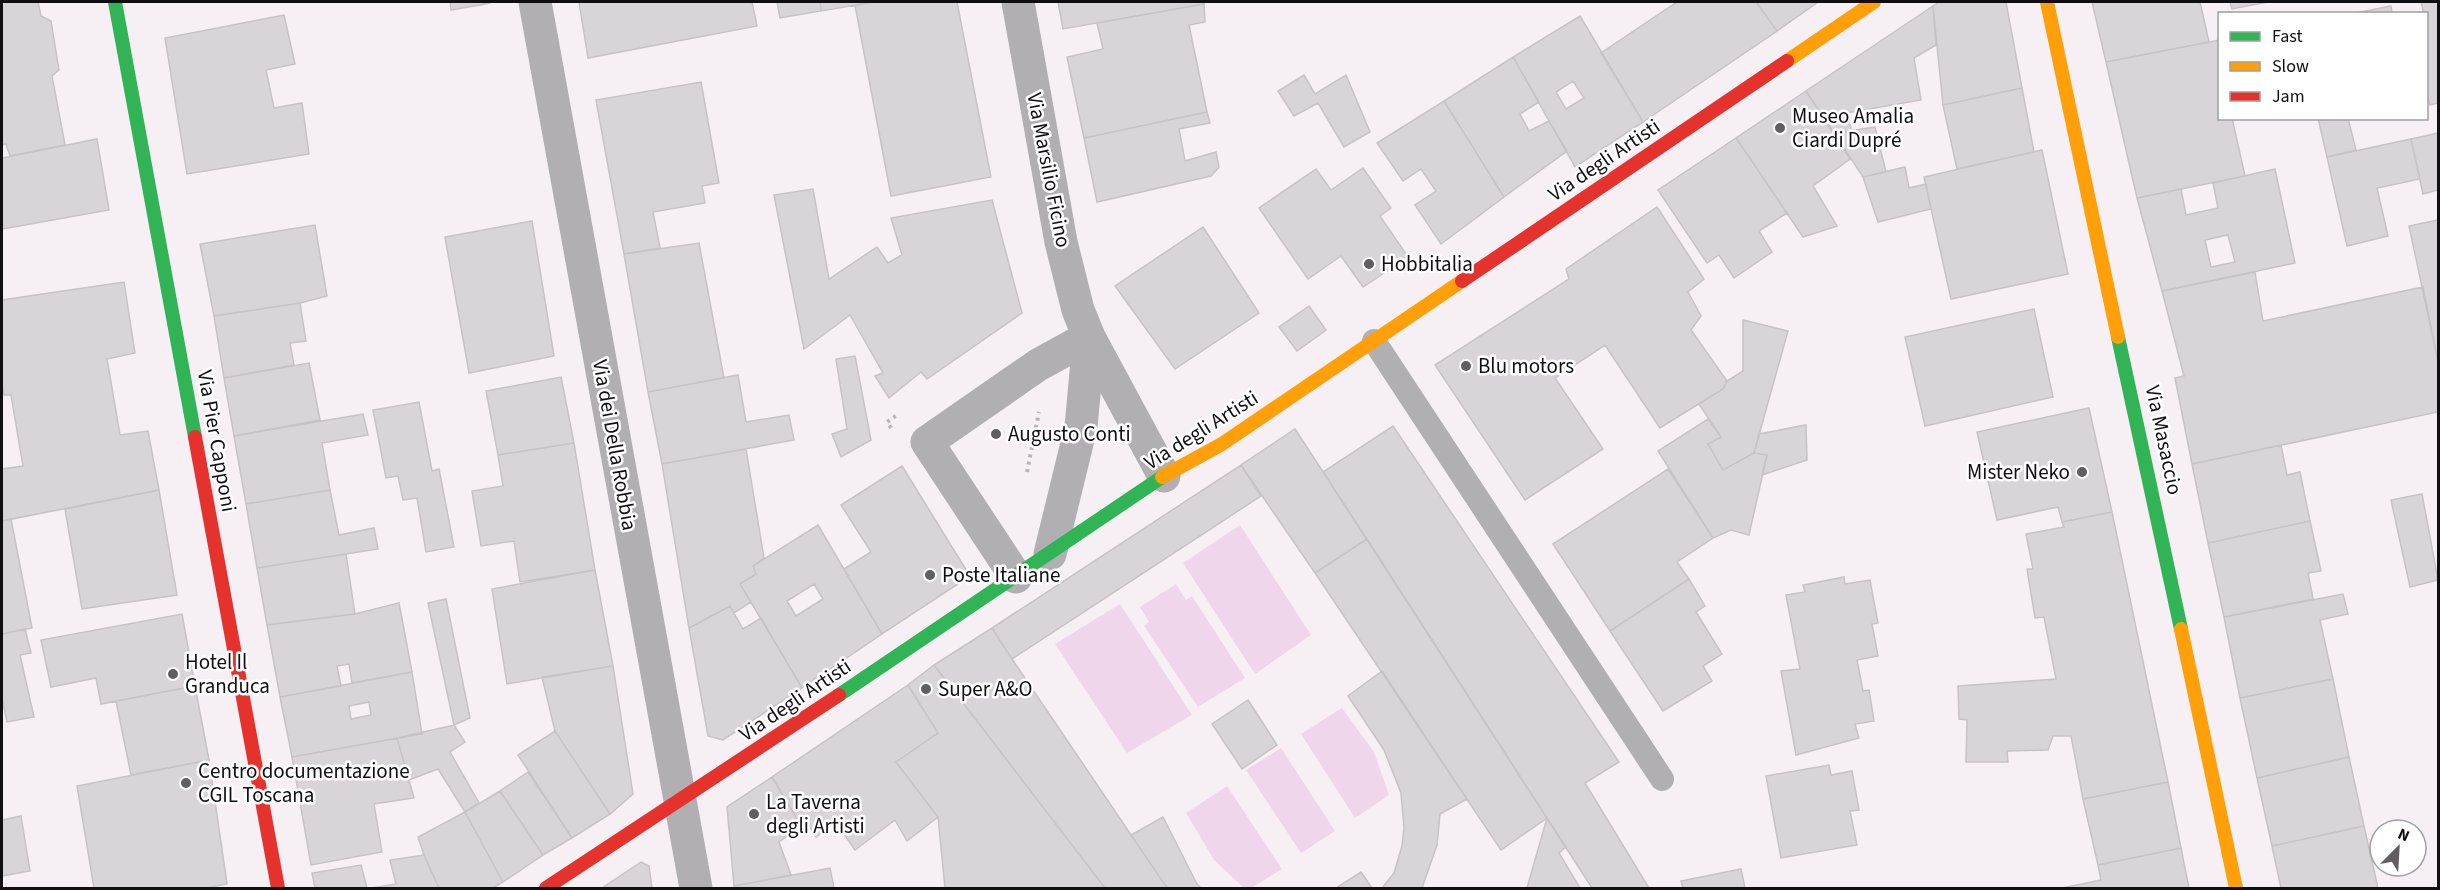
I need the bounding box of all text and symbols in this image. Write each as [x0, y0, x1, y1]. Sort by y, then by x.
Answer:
legend [2218, 12, 2428, 120]
text: Fast [2272, 24, 2303, 49]
text: Slow [2272, 54, 2309, 79]
text: Jam [2272, 84, 2305, 109]
street label: Via Marsilio Ficino [1019, 90, 1079, 250]
place label: Museo Amalia Ciardi Dupré [1792, 101, 1914, 155]
street label: Via degli Artisti [1542, 111, 1666, 209]
marker: Museo Amalia Ciardi Dupré [1773, 121, 1787, 135]
place label: Hobbitalia [1381, 249, 1473, 279]
marker: Hobbitalia [1362, 257, 1376, 271]
place label: Blu motors [1478, 351, 1574, 381]
street label: Via dei Della Robbia [585, 357, 645, 533]
marker: Blu motors [1459, 359, 1473, 373]
street label: Via Pier Capponi [190, 368, 244, 514]
street label: Via Masaccio [2138, 382, 2190, 498]
street label: Via degli Artisti [1138, 383, 1264, 477]
place label: Augusto Conti [1008, 419, 1131, 449]
marker: Augusto Conti [989, 427, 1003, 441]
place label: Mister Neko [1967, 457, 2070, 487]
marker: Mister Neko [2075, 465, 2089, 479]
place label: Poste Italiane [942, 560, 1060, 590]
marker: Poste Italiane [923, 568, 937, 582]
place label: Hotel Il Granduca [185, 647, 270, 701]
street label: Via degli Artisti [733, 651, 857, 749]
marker: Hotel Il Granduca [166, 667, 180, 681]
place label: Super A&O [938, 674, 1032, 704]
marker: Super A&O [919, 682, 933, 696]
place label: Centro documentazione CGIL Toscana [198, 756, 410, 810]
marker: Centro documentazione CGIL Toscana [179, 776, 193, 790]
place label: La Taverna degli Artisti [766, 787, 865, 841]
marker: La Taverna degli Artisti [747, 807, 761, 821]
north arrow [2368, 818, 2428, 878]
text: N [2394, 823, 2413, 847]

